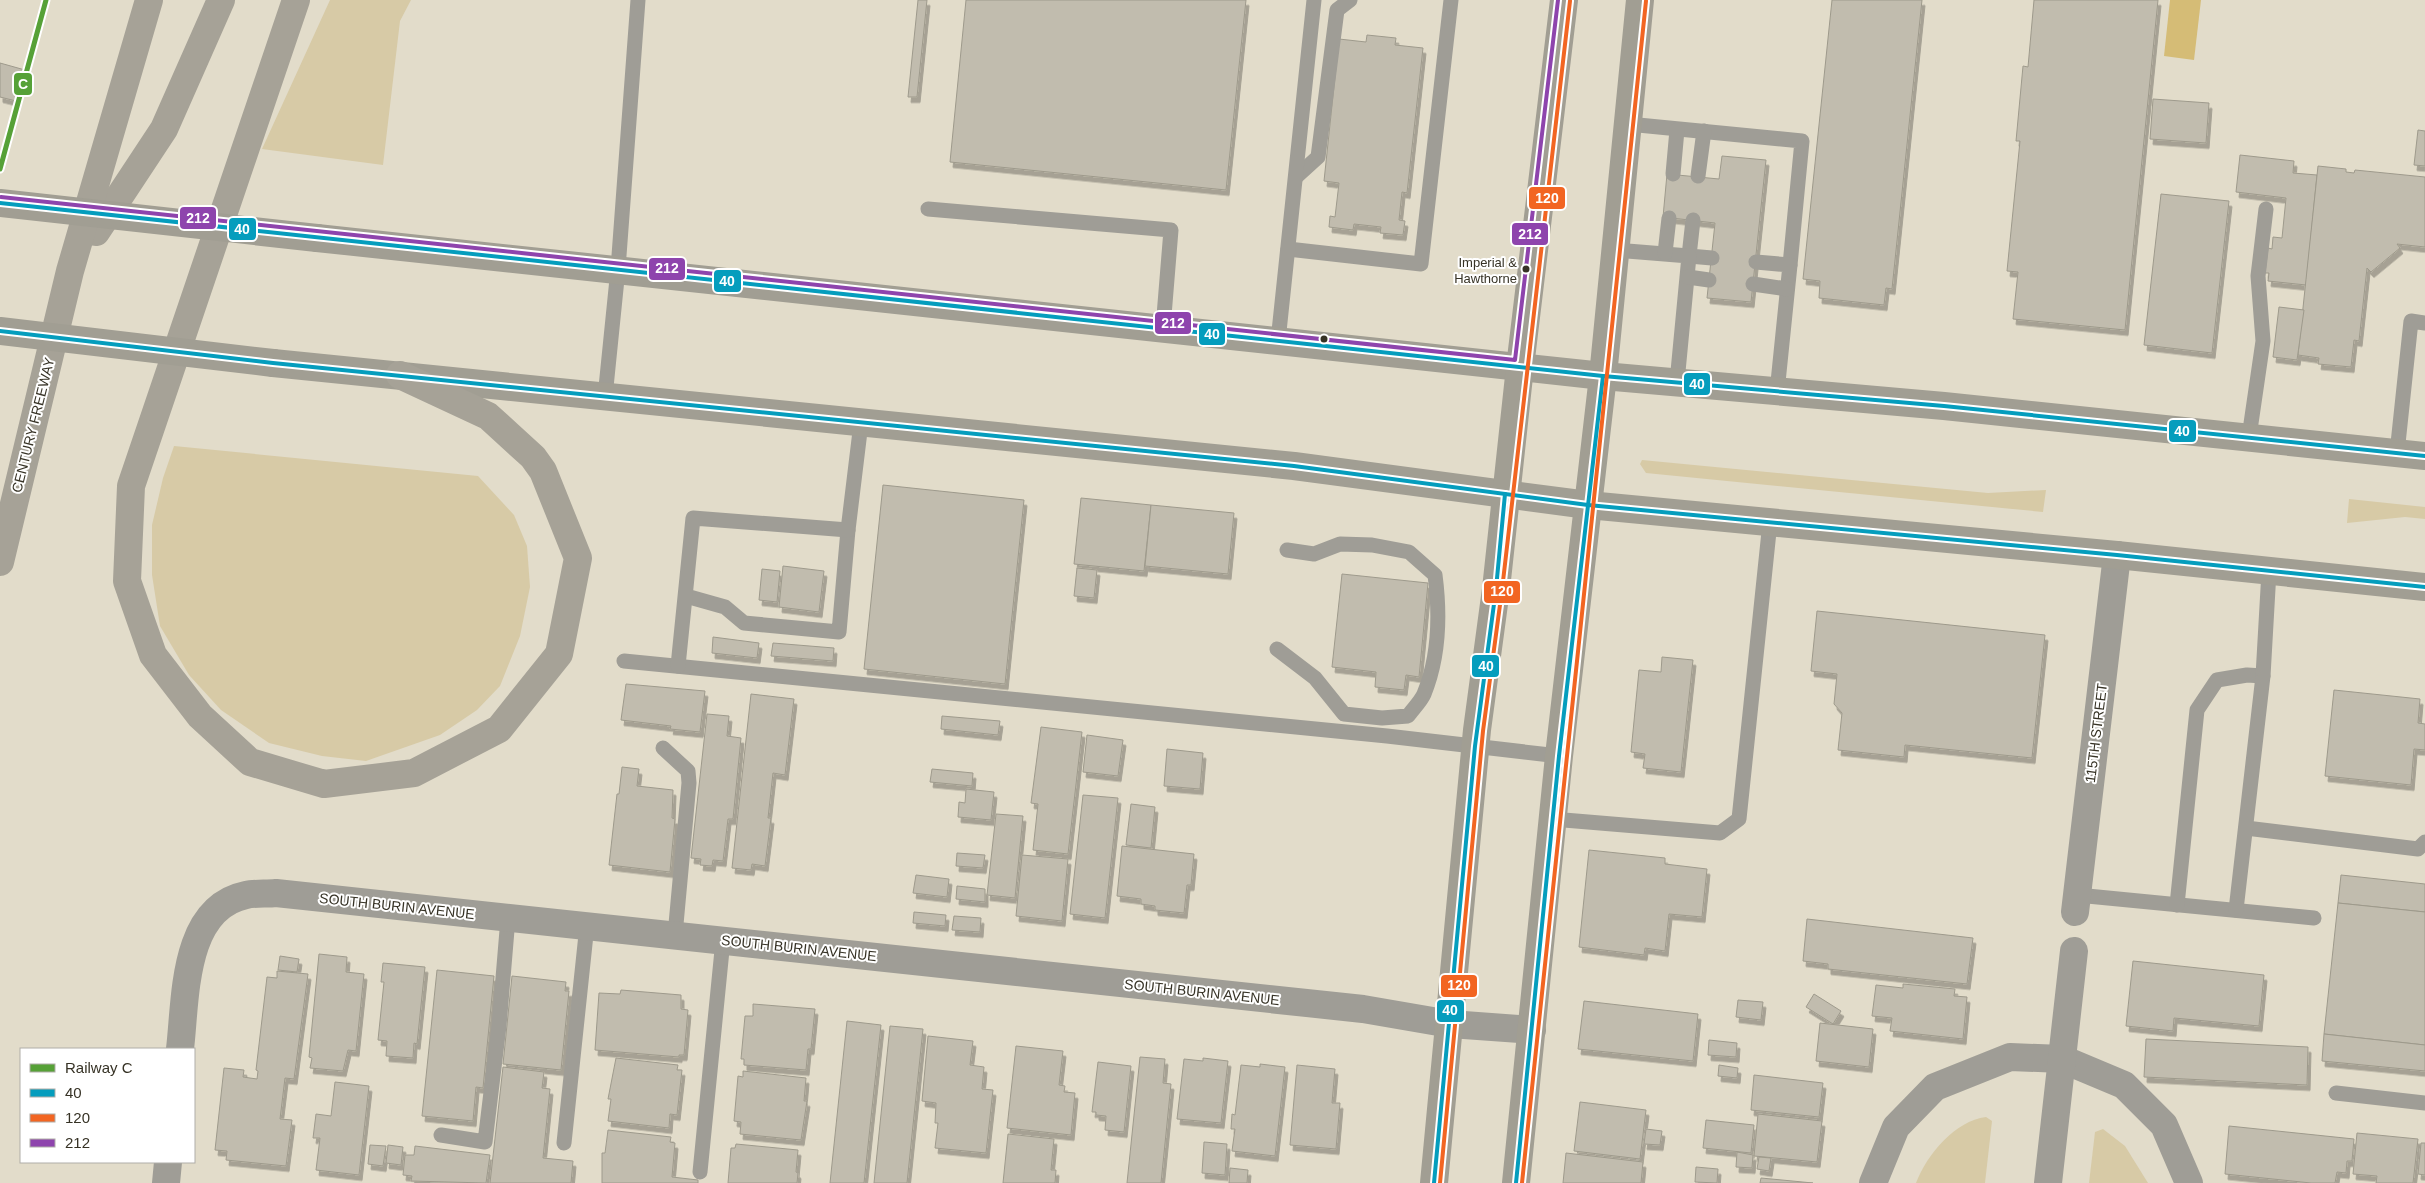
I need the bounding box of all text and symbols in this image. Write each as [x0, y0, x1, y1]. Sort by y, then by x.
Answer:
line badge: C [13, 72, 33, 96]
text: C [18, 76, 28, 92]
line badge: 120 [1528, 186, 1566, 210]
text: 120 [1535, 190, 1559, 206]
line badge: 212 [179, 206, 217, 230]
text: 212 [186, 210, 210, 226]
line badge: 40 [228, 217, 257, 241]
text: 40 [234, 221, 250, 237]
line badge: 212 [1511, 222, 1549, 246]
text: 212 [1518, 226, 1542, 242]
place label: Imperial & Hawthorne [1454, 255, 1517, 286]
line badge: 212 [648, 257, 686, 281]
text: 212 [655, 260, 679, 276]
marker: Imperial & Hawthorne [1521, 264, 1531, 274]
line badge: 40 [713, 269, 742, 293]
text: 40 [719, 273, 735, 289]
line badge: 212 [1154, 311, 1192, 335]
text: 212 [1161, 315, 1185, 331]
line badge: 40 [1198, 322, 1226, 346]
text: 40 [1204, 326, 1220, 342]
unlabelled marker [1319, 334, 1329, 344]
street label: CENTURY FREEWAY [8, 355, 58, 494]
line badge: 40 [1683, 372, 1711, 396]
text: 40 [1689, 376, 1705, 392]
line badge: 40 [2168, 419, 2197, 443]
text: 40 [2174, 423, 2190, 439]
line badge: 120 [1483, 580, 1521, 604]
text: 120 [1490, 583, 1514, 599]
line badge: 40 [1471, 654, 1500, 678]
text: 40 [1478, 658, 1494, 674]
street label: 115TH STREET [2082, 682, 2110, 784]
street label: SOUTH BURIN AVENUE [319, 890, 475, 922]
street label: SOUTH BURIN AVENUE [721, 932, 877, 964]
line badge: 120 [1440, 974, 1478, 998]
street label: SOUTH BURIN AVENUE [1124, 976, 1280, 1008]
text: 120 [1447, 977, 1471, 993]
line badge: 40 [1436, 999, 1465, 1023]
text: 40 [1442, 1002, 1458, 1018]
legend [20, 1048, 195, 1163]
text: Railway C [65, 1059, 133, 1076]
text: 40 [65, 1084, 82, 1101]
text: 120 [65, 1109, 90, 1126]
text: 212 [65, 1134, 90, 1151]

